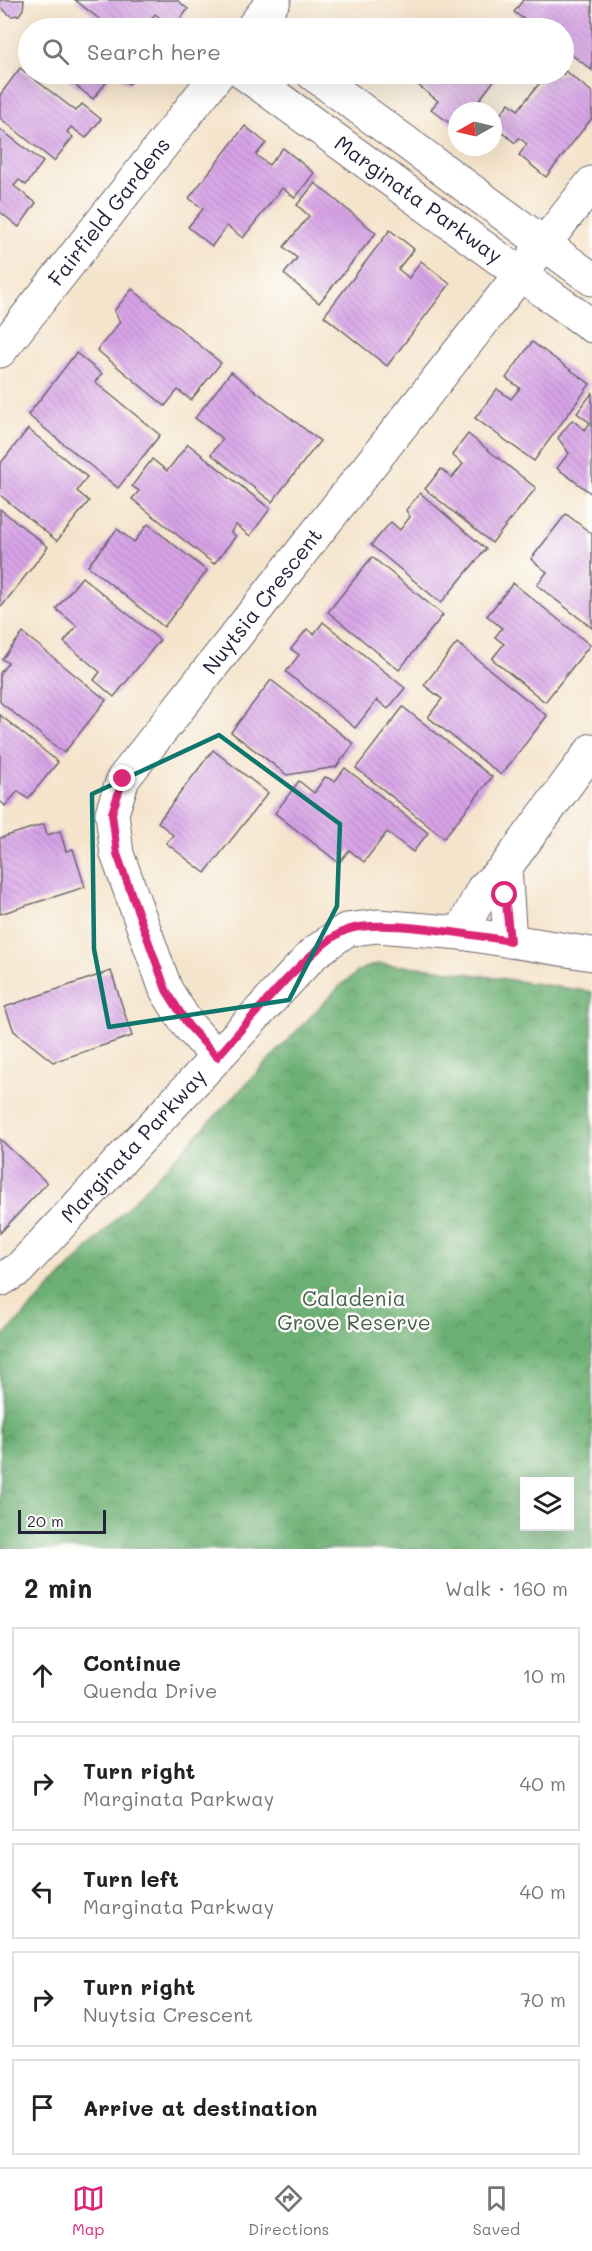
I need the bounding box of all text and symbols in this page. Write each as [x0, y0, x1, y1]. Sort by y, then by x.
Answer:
search box [18, 18, 574, 84]
icon: search [39, 35, 72, 68]
text: Search here [87, 37, 221, 66]
north arrow [448, 102, 502, 156]
street label: Marginata Parkway [330, 129, 508, 268]
street label: Fairfield Gardens [41, 131, 175, 291]
street label: Nuytsia Crescent [196, 522, 327, 679]
route end [109, 765, 135, 791]
route start [491, 881, 517, 907]
street label: Marginata Parkway [54, 1063, 211, 1228]
park label: Caladenia Grove Reserve [277, 1284, 431, 1335]
map controls [520, 1477, 574, 1531]
button: layers [520, 1477, 574, 1531]
scale bar [18, 1507, 106, 1534]
text: 20 m [27, 1510, 64, 1531]
text: 2 min [24, 1571, 92, 1605]
text: Walk · 160 m [445, 1575, 568, 1601]
text: Continue [83, 1648, 181, 1677]
icon: ahead [26, 1659, 59, 1692]
text: 10 m [522, 1662, 566, 1688]
text: Quenda Drive [83, 1677, 217, 1703]
text: Turn right [83, 1756, 195, 1785]
icon: right [26, 1767, 59, 1800]
text: 40 m [520, 1770, 566, 1796]
text: Marginata Parkway [83, 1785, 274, 1811]
text: Turn left [83, 1864, 179, 1893]
icon: left [26, 1875, 59, 1908]
text: 40 m [520, 1878, 566, 1904]
text: Marginata Parkway [83, 1893, 274, 1919]
text: Turn right [83, 1972, 195, 2001]
icon: right [26, 1983, 59, 2016]
text: 70 m [520, 1986, 566, 2012]
text: Nuytsia Crescent [83, 2001, 253, 2027]
icon: arrive [26, 2091, 59, 2124]
text: Arrive at destination [83, 2093, 318, 2122]
tab: Map [72, 2182, 105, 2239]
tab: Directions [248, 2182, 329, 2239]
tab: Saved [473, 2182, 520, 2239]

